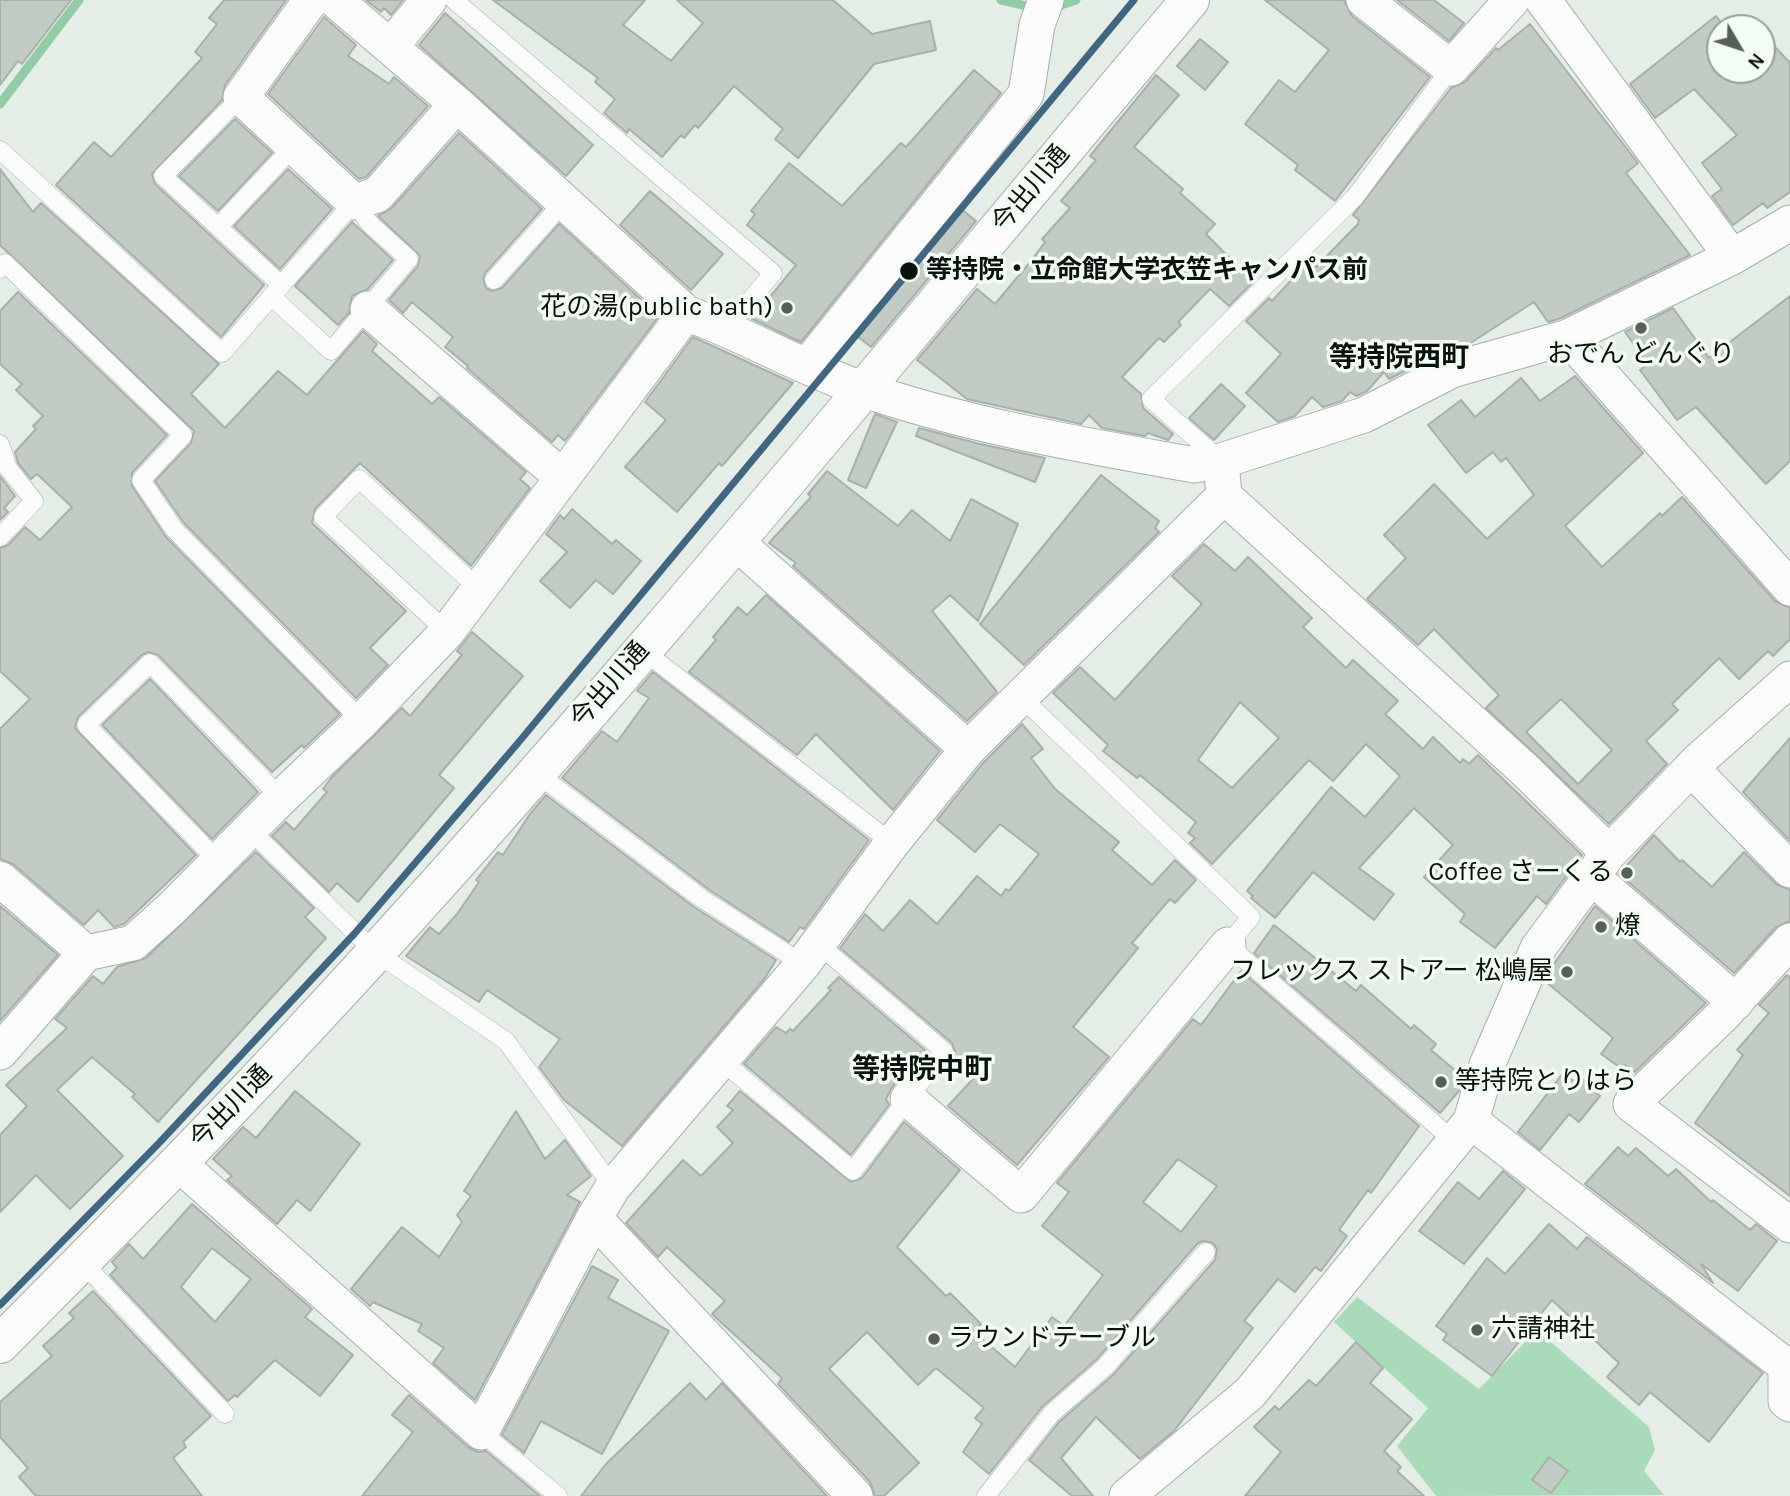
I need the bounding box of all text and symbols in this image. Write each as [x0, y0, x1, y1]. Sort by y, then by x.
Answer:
north arrow [1706, 14, 1776, 84]
text: N [1743, 49, 1769, 73]
street label: 今出川通 [986, 139, 1076, 239]
place label: 等持院・立命館大学衣笠キャンパス前 [926, 255, 1368, 287]
marker: 等持院・立命館大学衣笠キャンパス前 [898, 260, 920, 282]
place label: 花の湯(public bath) [540, 292, 773, 324]
marker: 花の湯(public bath) [779, 300, 795, 316]
marker: おでん どんぐり [1633, 320, 1649, 336]
place label: おでん どんぐり [1547, 339, 1735, 371]
district label: 等持院西町 [1329, 341, 1469, 375]
street label: 今出川通 [564, 636, 656, 734]
place label: Coffee さーくる [1428, 857, 1613, 889]
marker: Coffee さーくる [1619, 865, 1635, 881]
place label: 燎 [1615, 911, 1641, 943]
marker: 燎 [1593, 919, 1609, 935]
place label: フレックス ストアー 松嶋屋 [1230, 956, 1553, 988]
marker: フレックス ストアー 松嶋屋 [1559, 964, 1575, 980]
district label: 等持院中町 [852, 1053, 992, 1087]
street label: 今出川通 [184, 1059, 278, 1155]
place label: 等持院とりはら [1455, 1066, 1637, 1098]
marker: 等持院とりはら [1433, 1074, 1449, 1090]
place label: 六請神社 [1491, 1314, 1595, 1346]
marker: 六請神社 [1469, 1322, 1485, 1338]
place label: ラウンドテーブル [948, 1323, 1156, 1355]
marker: ラウンドテーブル [926, 1331, 942, 1347]

